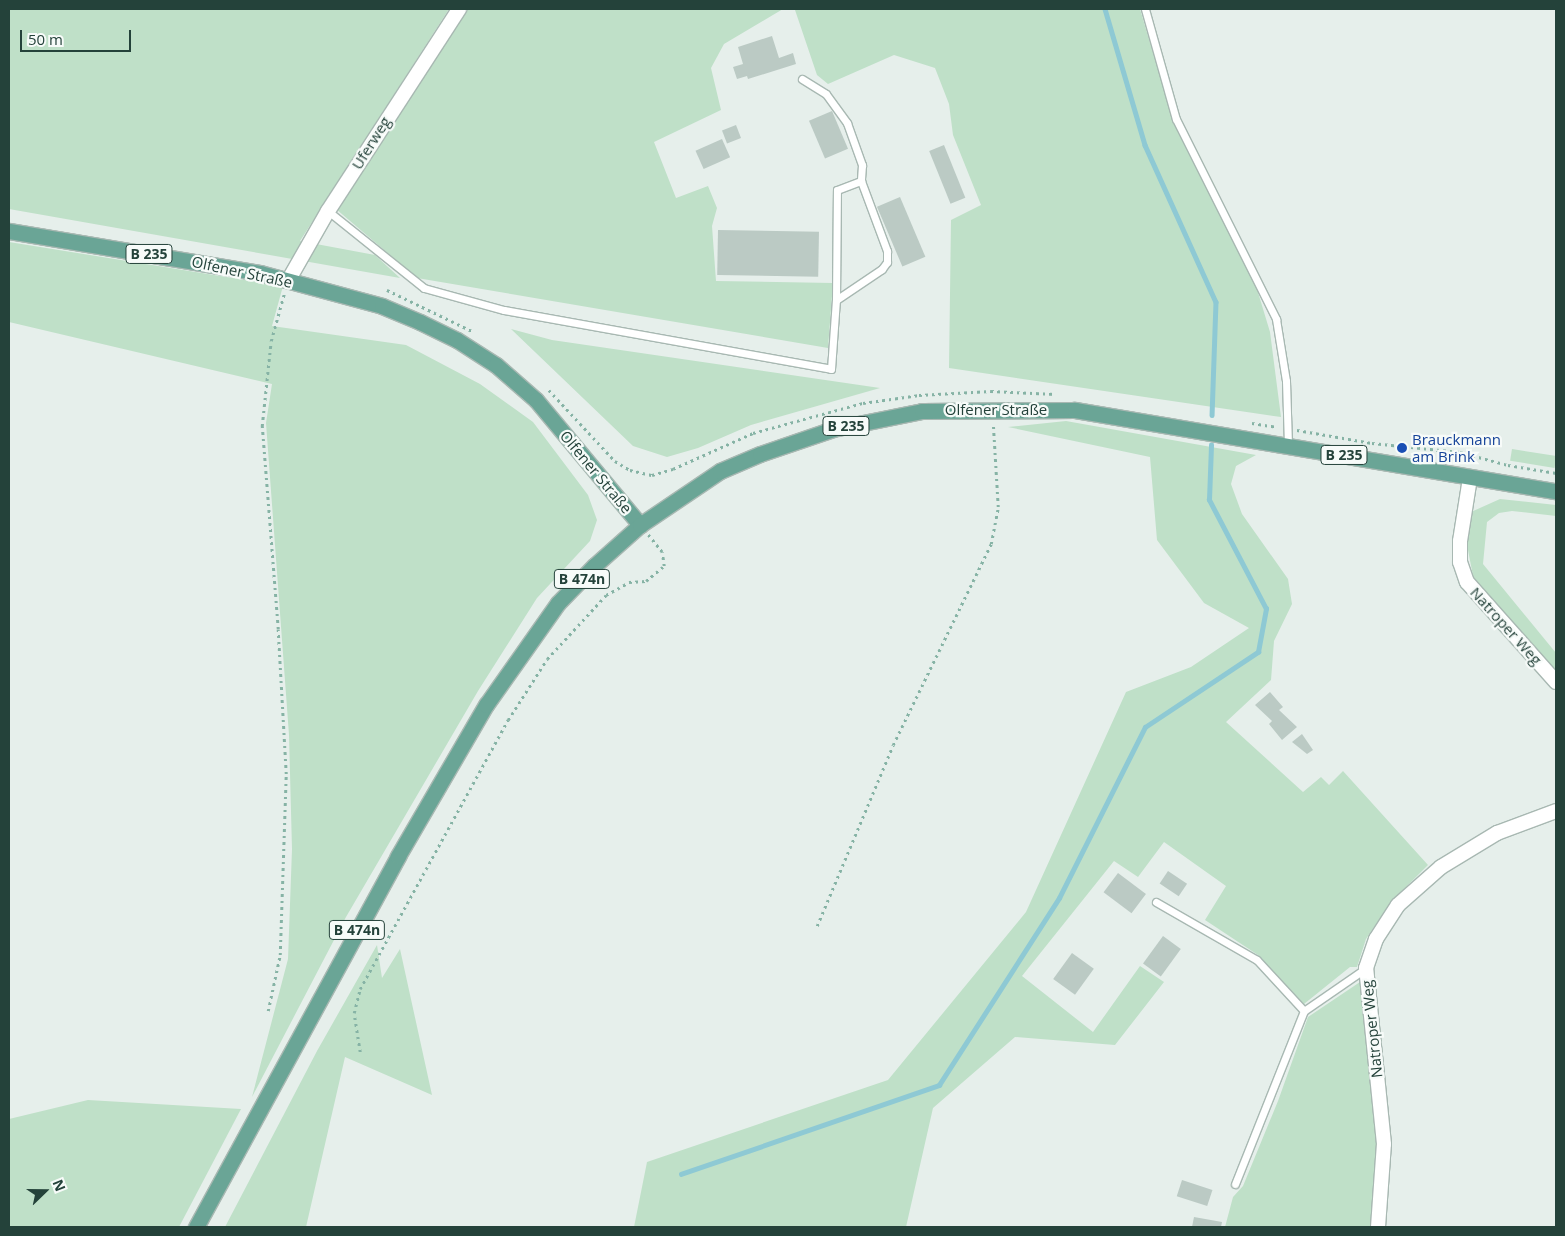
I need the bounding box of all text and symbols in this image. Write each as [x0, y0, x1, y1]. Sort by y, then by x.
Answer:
scale bar [22, 20, 134, 52]
text: 50 m [28, 29, 63, 49]
street label: Uferweg [348, 113, 394, 173]
road number: B 235 [125, 242, 173, 266]
street label: Olfener Straße [190, 253, 294, 291]
street label: Olfener Straße [945, 401, 1047, 419]
road number: B 235 [822, 414, 870, 438]
street label: Olfener Straße [556, 427, 636, 517]
place label: Brauckmann am Brink [1412, 430, 1501, 465]
marker: Brauckmann am Brink [1396, 442, 1408, 454]
road number: B 235 [1320, 444, 1368, 466]
road number: B 474n [553, 568, 611, 590]
street label: Natroper Weg [1466, 583, 1546, 669]
road number: B 474n [328, 918, 386, 942]
street label: Natroper Weg [1358, 979, 1386, 1079]
north arrow [20, 1166, 70, 1216]
text: N [48, 1176, 70, 1194]

